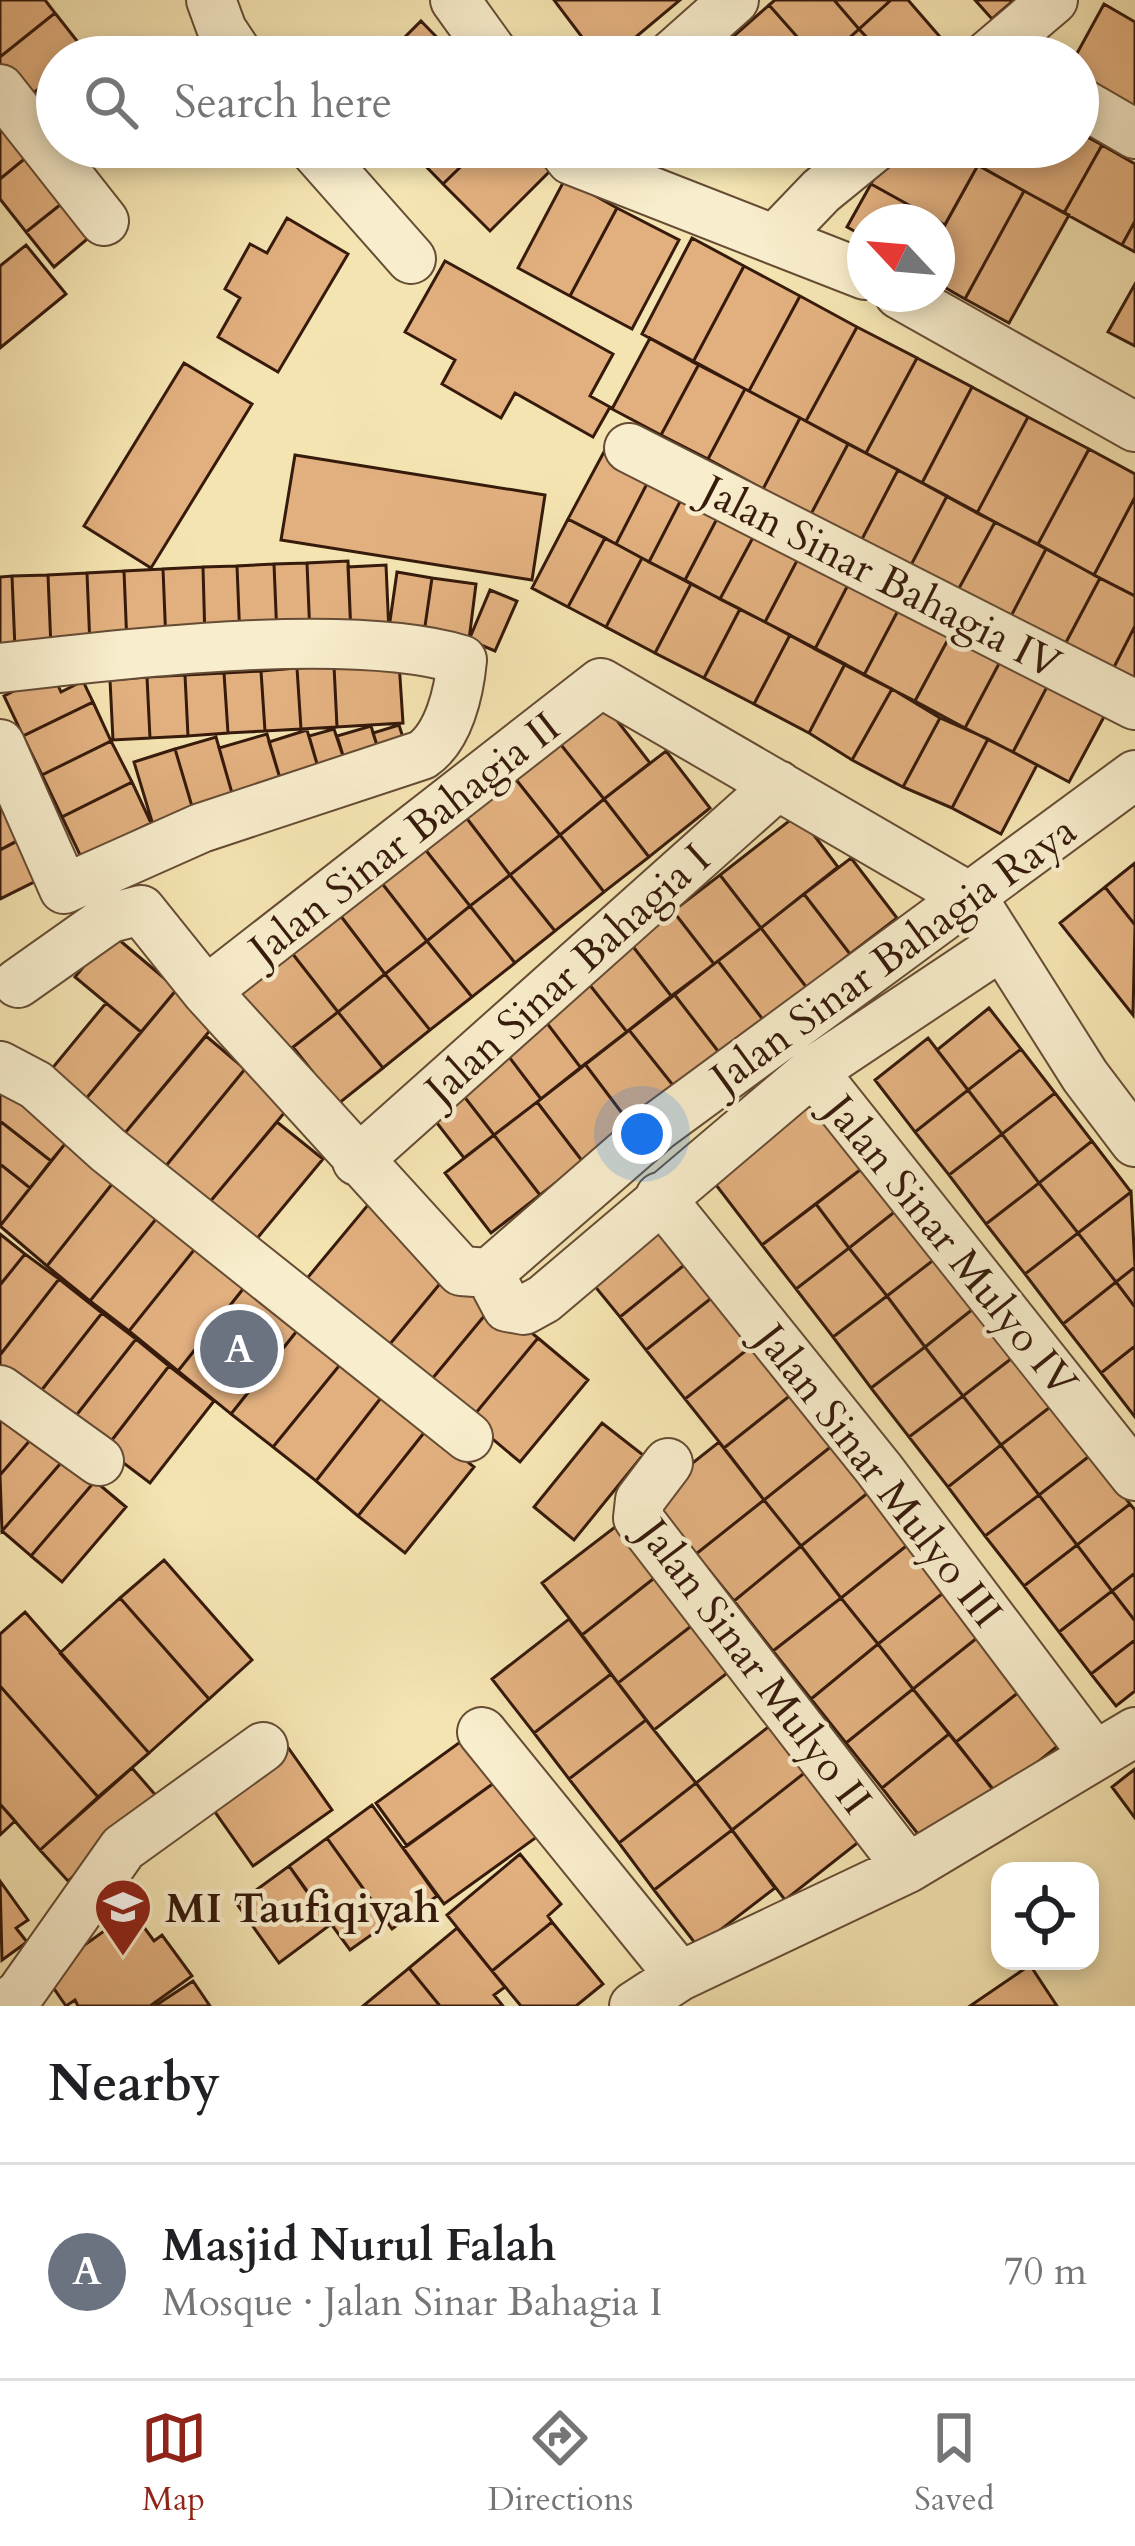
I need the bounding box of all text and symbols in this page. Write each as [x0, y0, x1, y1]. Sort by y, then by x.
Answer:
search box [36, 36, 1099, 168]
icon: search [78, 69, 144, 135]
text: Search here [174, 72, 392, 133]
north arrow [847, 204, 955, 312]
street label: Jalan Sinar Bahagia IV [687, 459, 1071, 693]
street label: Jalan Sinar Bahagia II [233, 699, 572, 981]
street label: Jalan Sinar Bahagia Raya [695, 802, 1088, 1110]
street label: Jalan Sinar Bahagia I [409, 831, 723, 1121]
street label: Jalan Sinar Mulyo IV [808, 1079, 1090, 1409]
your location [612, 1104, 672, 1164]
pin: A [200, 1304, 278, 1394]
street label: Jalan Sinar Mulyo III [739, 1308, 1015, 1639]
street label: Jalan Sinar Mulyo II [621, 1503, 885, 1826]
map controls [991, 1862, 1099, 1970]
button: locate [991, 1862, 1099, 1970]
school or university icon: MI Taufiqiyah [92, 1876, 154, 1958]
place label: MI Taufiqiyah [165, 1880, 440, 1937]
text: Nearby [48, 2049, 220, 2119]
text: Masjid Nurul Falah [162, 2215, 556, 2276]
text: A [72, 2245, 102, 2298]
text: 70 m [1004, 2245, 1087, 2298]
text: Mosque · Jalan Sinar Bahagia I [162, 2276, 662, 2329]
tab: Map [141, 2405, 207, 2522]
tab: Directions [488, 2405, 633, 2522]
tab: Saved [914, 2405, 994, 2522]

